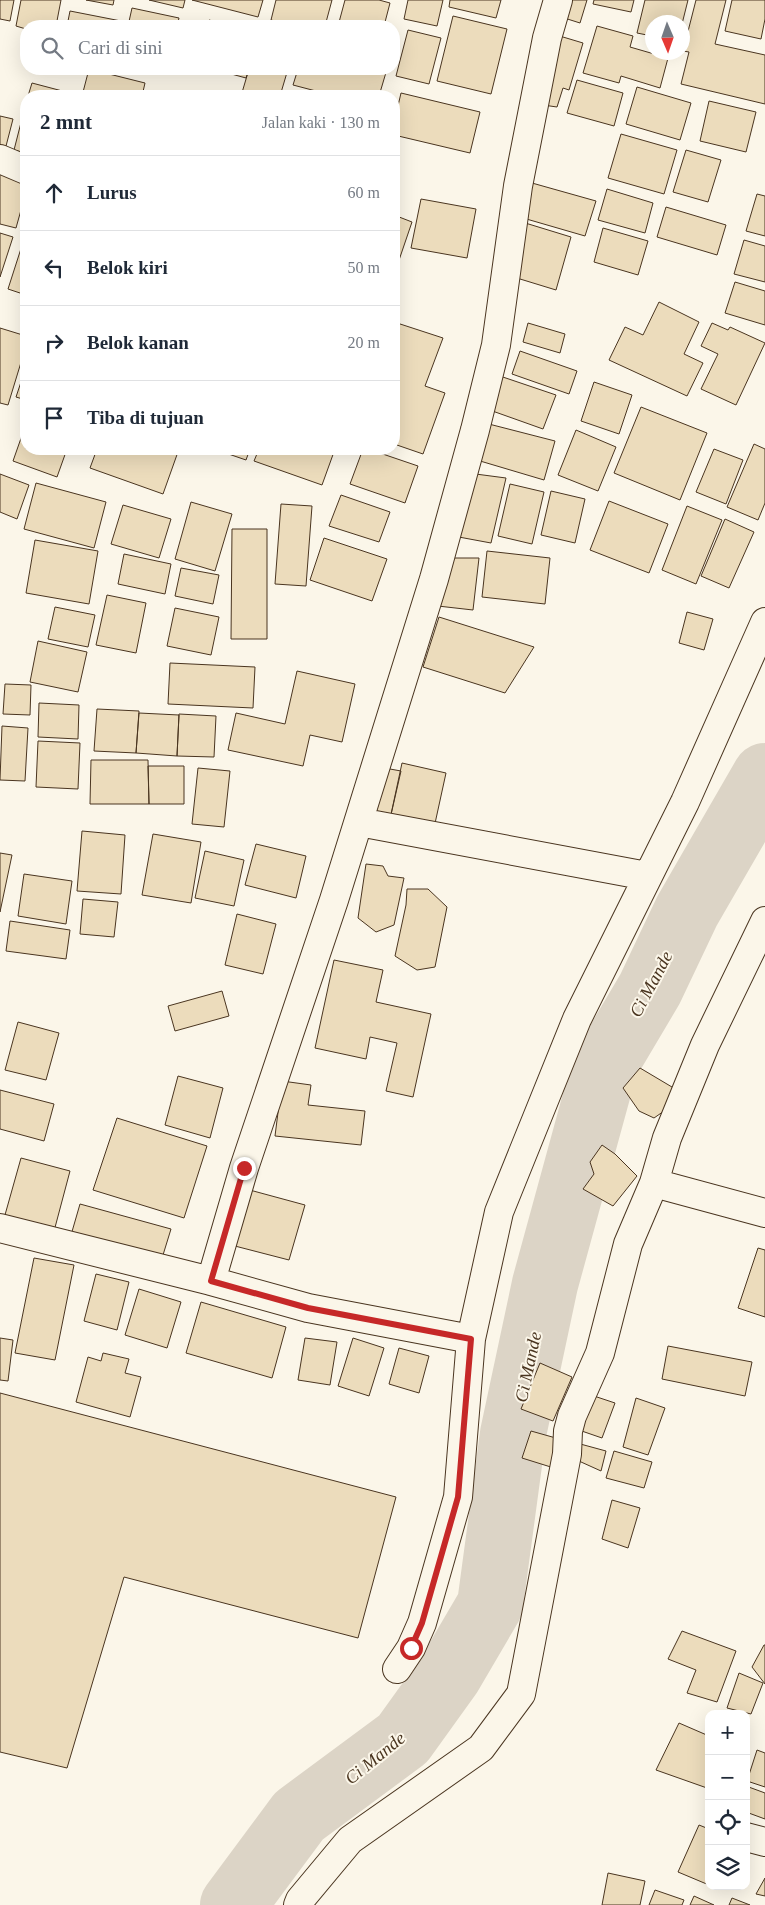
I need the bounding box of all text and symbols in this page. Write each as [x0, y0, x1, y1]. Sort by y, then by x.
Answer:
north arrow [645, 15, 690, 60]
search box [20, 20, 400, 75]
icon: search [38, 34, 66, 62]
text: Cari di sini [78, 37, 162, 58]
text: 2 mnt [40, 110, 92, 134]
text: Jalan kaki · 130 m [262, 114, 380, 131]
icon: ahead [40, 179, 68, 207]
text: Lurus [87, 182, 137, 203]
text: 60 m [348, 184, 380, 201]
icon: left [40, 254, 68, 282]
text: Belok kiri [87, 257, 168, 278]
text: 50 m [348, 259, 380, 276]
icon: right [40, 329, 68, 357]
text: Belok kanan [87, 332, 189, 353]
text: 20 m [348, 334, 380, 351]
icon: arrive [40, 404, 68, 432]
text: Tiba di tujuan [87, 407, 204, 428]
water label: Ci Mande [625, 948, 677, 1020]
route end [233, 1157, 256, 1180]
water label: Ci Mande [511, 1330, 545, 1404]
route start [400, 1637, 423, 1660]
map controls [705, 1710, 750, 1890]
button: + [705, 1710, 750, 1755]
water label: Ci Mande [341, 1728, 409, 1788]
button: − [705, 1755, 750, 1800]
button: locate [705, 1800, 750, 1845]
button: layers [705, 1845, 750, 1890]

